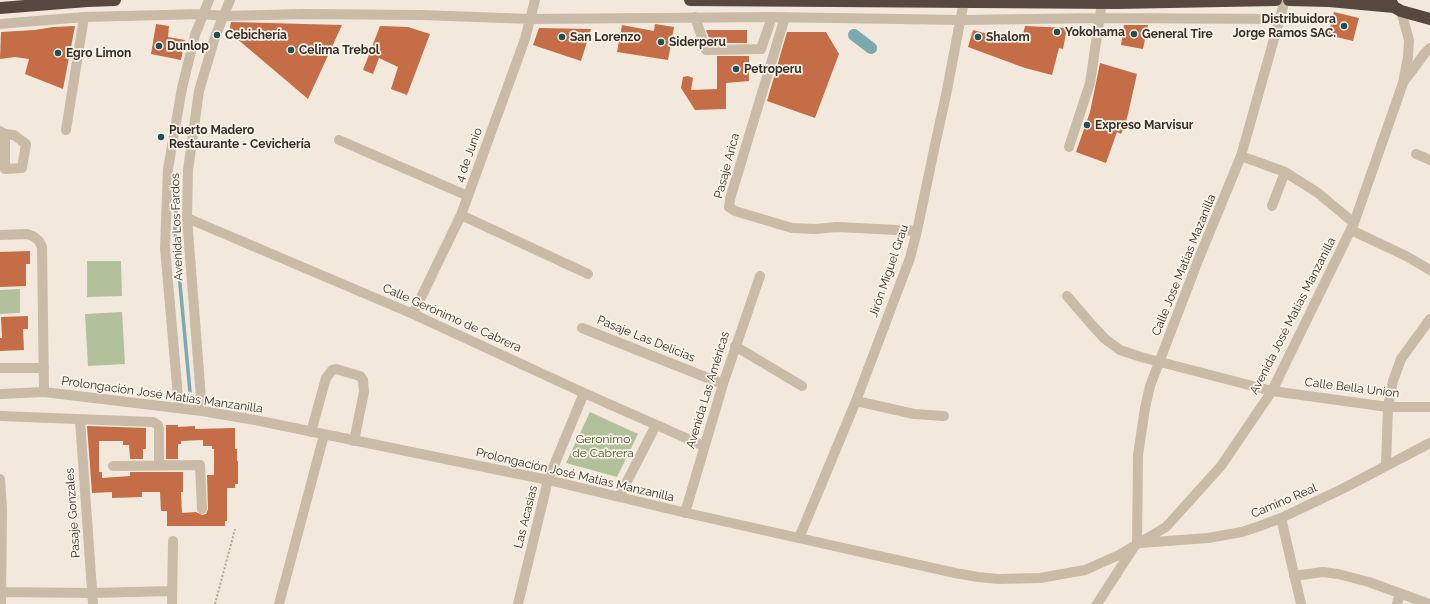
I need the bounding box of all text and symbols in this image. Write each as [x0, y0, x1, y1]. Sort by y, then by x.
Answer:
place label: Distribuidora Jorge Ramos SAC. [1233, 12, 1336, 40]
marker: Distribuidora Jorge Ramos SAC. [1339, 21, 1349, 31]
place label: Yokohama [1065, 25, 1125, 39]
marker: Yokohama [1052, 27, 1062, 37]
place label: General Tire [1142, 27, 1213, 41]
place label: Cebichería [225, 28, 287, 42]
marker: General Tire [1129, 29, 1139, 39]
marker: Cebichería [212, 30, 222, 40]
place label: San Lorenzo [570, 30, 641, 44]
place label: Shalom [986, 30, 1030, 44]
marker: San Lorenzo [557, 32, 567, 42]
marker: Shalom [973, 32, 983, 42]
place label: Siderperu [669, 35, 726, 49]
marker: Siderperu [656, 37, 666, 47]
place label: Dunlop [167, 39, 209, 53]
marker: Dunlop [154, 41, 164, 51]
place label: Celima Trebol [299, 43, 379, 57]
marker: Celima Trebol [286, 45, 296, 55]
place label: Egro Limon [66, 46, 131, 60]
marker: Egro Limon [53, 48, 63, 58]
place label: Petroperu [744, 62, 802, 76]
marker: Petroperu [731, 64, 741, 74]
place label: Expreso Marvisur [1095, 118, 1194, 132]
marker: Expreso Marvisur [1082, 120, 1092, 130]
place label: Puerto Madero Restaurante - Cevichería [169, 123, 311, 151]
street label: 4 de Junio [453, 126, 485, 184]
marker: Puerto Madero Restaurante - Cevichería [156, 132, 166, 142]
street label: Pasaje Arica [711, 132, 743, 200]
street label: Avenida Los Fardos [168, 173, 186, 281]
street label: Calle Jose Matias Mazanilla [1149, 192, 1219, 338]
street label: Jirón Miguel Grau [866, 223, 912, 319]
street label: Avenida José Matías Manzanilla [1247, 235, 1339, 397]
street label: Calle Gerónimo de Cabrera [380, 281, 524, 355]
street label: Pasaje Las Delicias [595, 313, 697, 365]
street label: Avenida Las Américas [683, 330, 733, 450]
street label: Prolongación José Matías Manzanilla [60, 374, 264, 416]
street label: Calle Bella Union [1304, 375, 1400, 401]
park label: Geronimo de Cabrera [572, 432, 634, 460]
street label: Prolongación José Matías Manzanilla [474, 445, 676, 505]
street label: Pasaje Gonzales [63, 467, 83, 559]
street label: Camino Real [1249, 481, 1319, 521]
street label: Las Acasias [511, 484, 541, 550]

